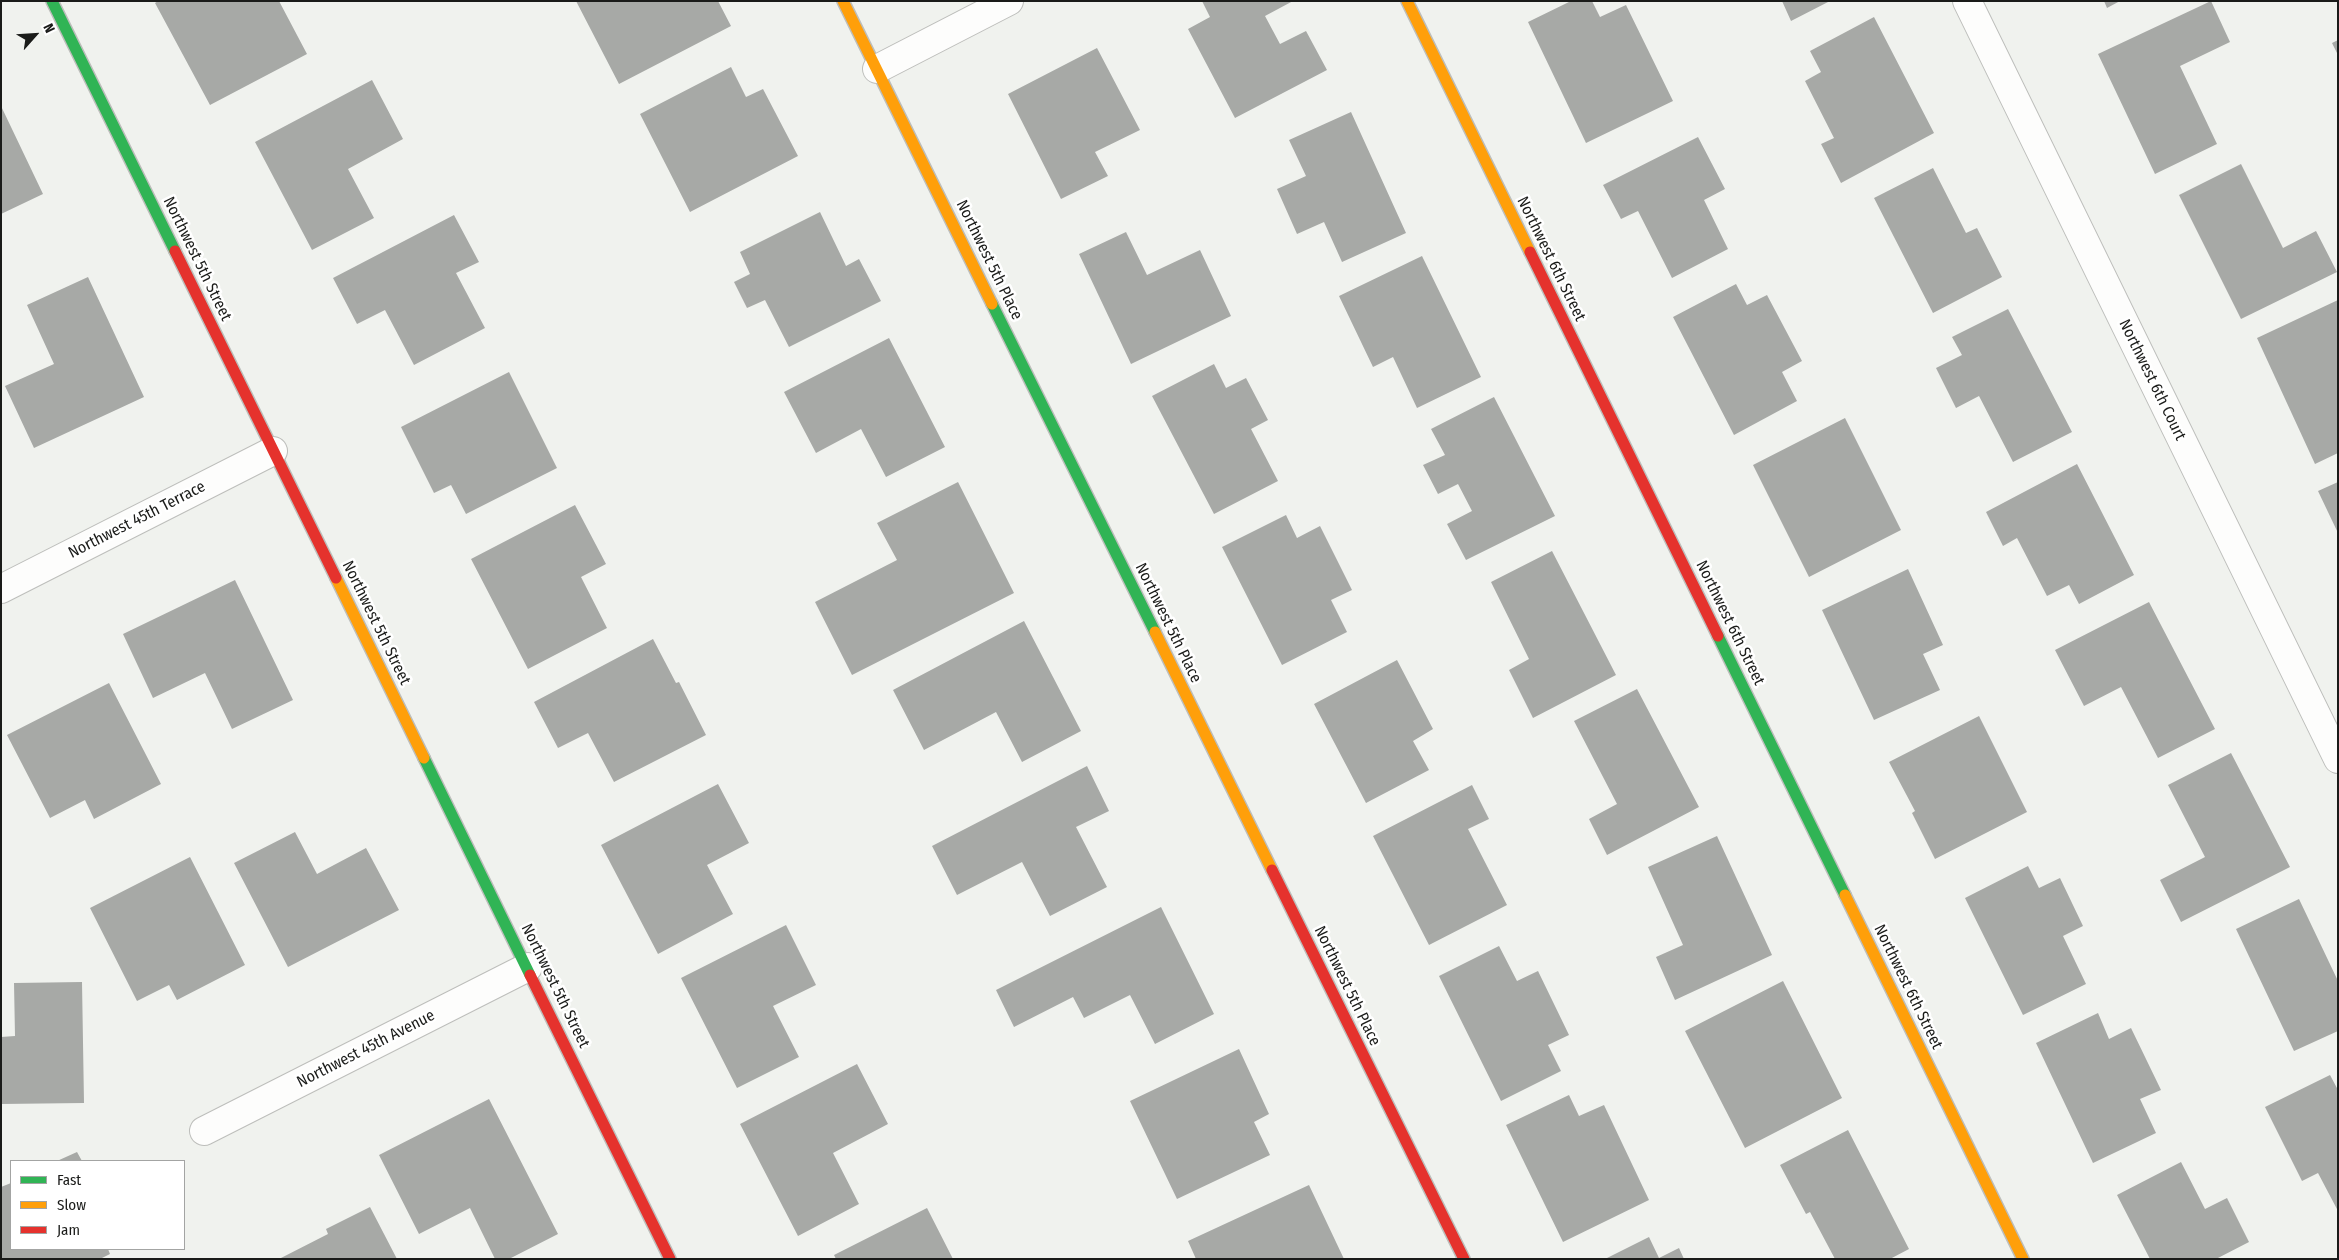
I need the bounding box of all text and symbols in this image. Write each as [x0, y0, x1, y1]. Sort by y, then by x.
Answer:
north arrow [10, 10, 60, 60]
text: N [39, 21, 58, 36]
street label: Northwest 5th Street [159, 194, 235, 324]
street label: Northwest 6th Street [1512, 194, 1590, 324]
street label: Northwest 5th Place [952, 197, 1026, 323]
street label: Northwest 6th Court [2114, 316, 2190, 444]
street label: Northwest 45th Terrace [65, 477, 209, 563]
street label: Northwest 5th Street [338, 558, 414, 688]
street label: Northwest 6th Street [1691, 558, 1769, 688]
street label: Northwest 5th Place [1131, 560, 1205, 686]
street label: Northwest 5th Street [517, 921, 593, 1051]
street label: Northwest 6th Street [1869, 922, 1947, 1052]
street label: Northwest 5th Place [1310, 923, 1384, 1049]
street label: Northwest 45th Avenue [294, 1006, 438, 1092]
legend [10, 1160, 185, 1250]
text: Fast [57, 1171, 81, 1189]
text: Slow [57, 1196, 86, 1214]
text: Jam [57, 1221, 80, 1239]

